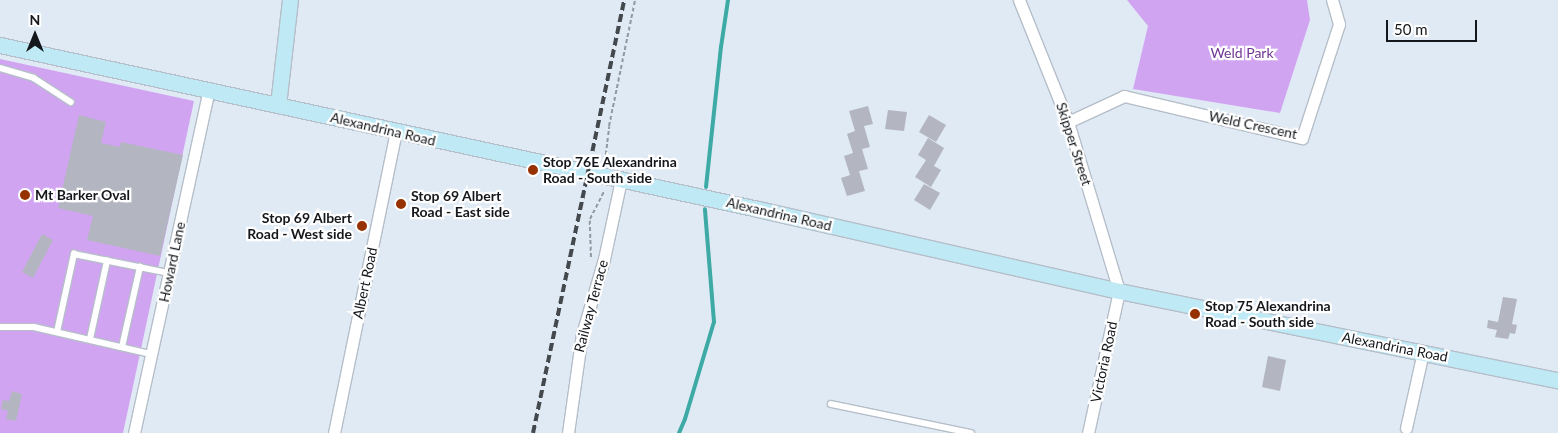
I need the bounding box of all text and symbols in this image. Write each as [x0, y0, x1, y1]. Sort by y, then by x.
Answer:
north arrow [10, 10, 60, 60]
scale bar [1388, 10, 1479, 42]
text: N [30, 11, 40, 28]
text: 50 m [1394, 20, 1428, 38]
park label: Weld Park [1210, 45, 1274, 61]
street label: Skipper Street [1053, 100, 1095, 188]
street label: Weld Crescent [1207, 107, 1299, 143]
street label: Alexandrina Road [329, 109, 437, 149]
place label: Stop 76E Alexandrina Road - South side [543, 154, 677, 186]
marker: Stop 76E Alexandrina Road - South side [527, 164, 539, 176]
place label: Mt Barker Oval [35, 187, 130, 203]
place label: Stop 69 Albert Road - East side [411, 188, 510, 220]
marker: Mt Barker Oval [19, 189, 31, 201]
street label: Alexandrina Road [725, 194, 833, 234]
marker: Stop 69 Albert Road - East side [395, 198, 407, 210]
place label: Stop 69 Albert Road - West side [247, 210, 352, 242]
street label: Howard Lane [155, 220, 189, 304]
marker: Stop 69 Albert Road - West side [356, 220, 368, 232]
street label: Albert Road [349, 246, 381, 320]
street label: Railway Terrace [570, 258, 612, 354]
place label: Stop 75 Alexandrina Road - South side [1205, 298, 1331, 331]
marker: Stop 75 Alexandrina Road - South side [1189, 308, 1201, 320]
street label: Victoria Road [1087, 320, 1121, 404]
street label: Alexandrina Road [1341, 328, 1449, 366]

